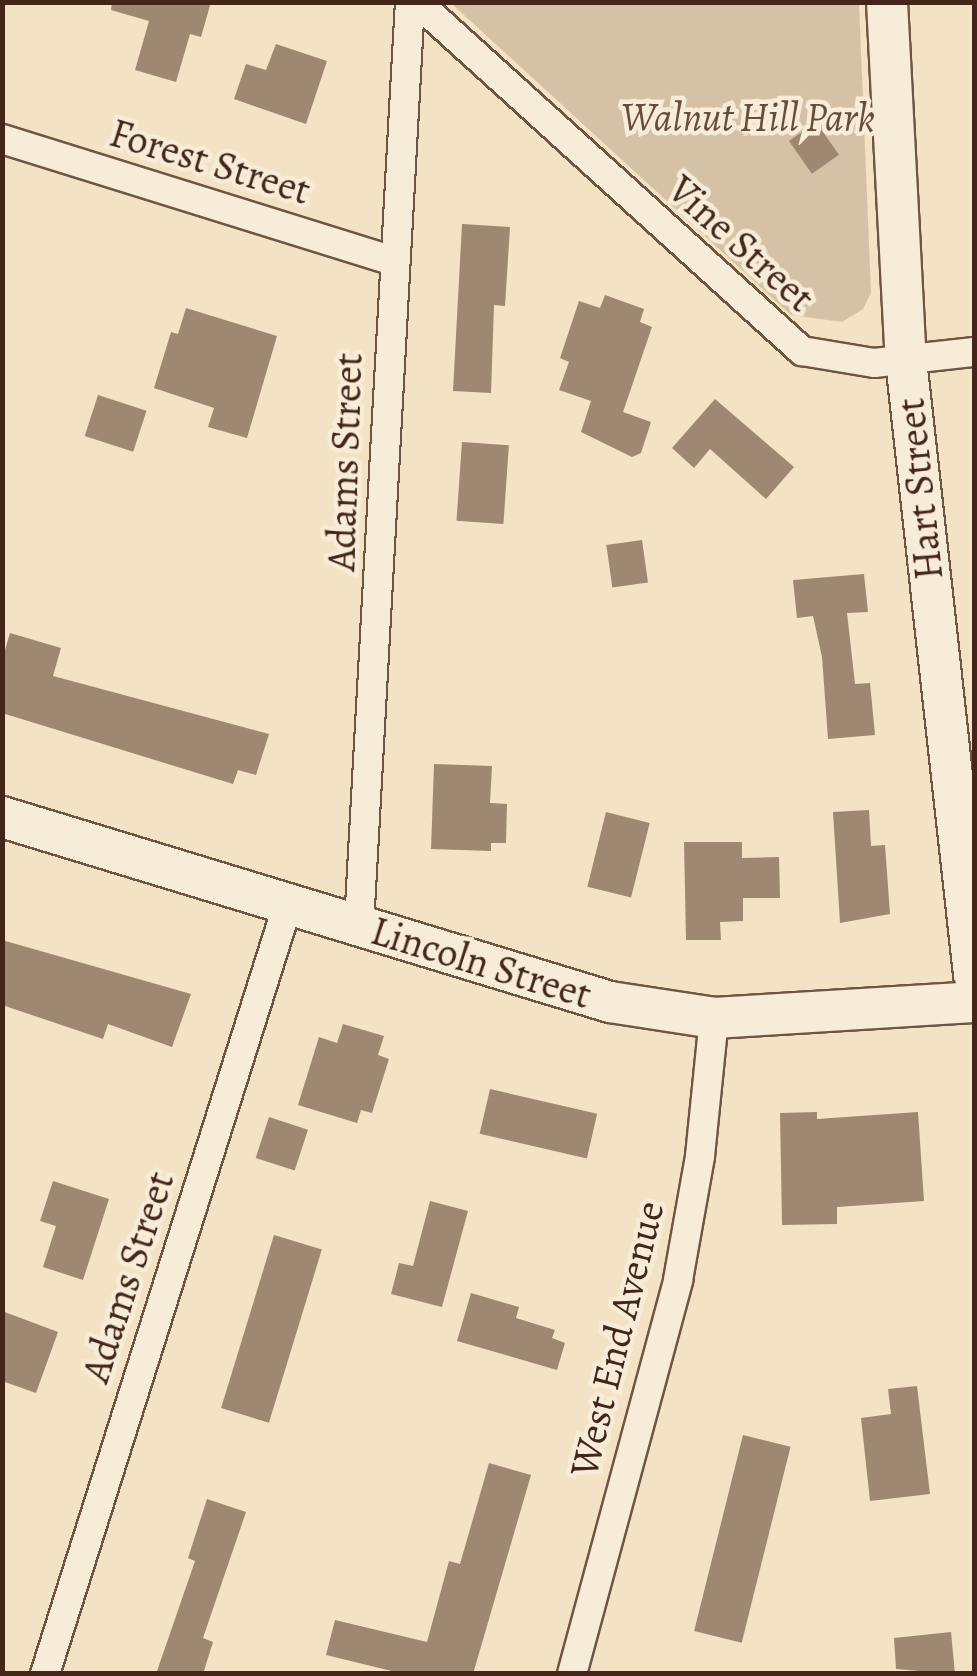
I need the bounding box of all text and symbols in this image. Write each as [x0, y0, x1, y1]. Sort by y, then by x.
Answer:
park label: Walnut Hill Park [621, 94, 875, 142]
street label: Forest Street [104, 109, 316, 215]
street label: Vine Street [658, 166, 824, 322]
street label: Adams Street [317, 352, 373, 572]
street label: Hart Street [887, 396, 953, 582]
street label: Lincoln Street [365, 907, 597, 1019]
street label: Adams Street [71, 1166, 185, 1388]
street label: West End Avenue [560, 1196, 674, 1482]

